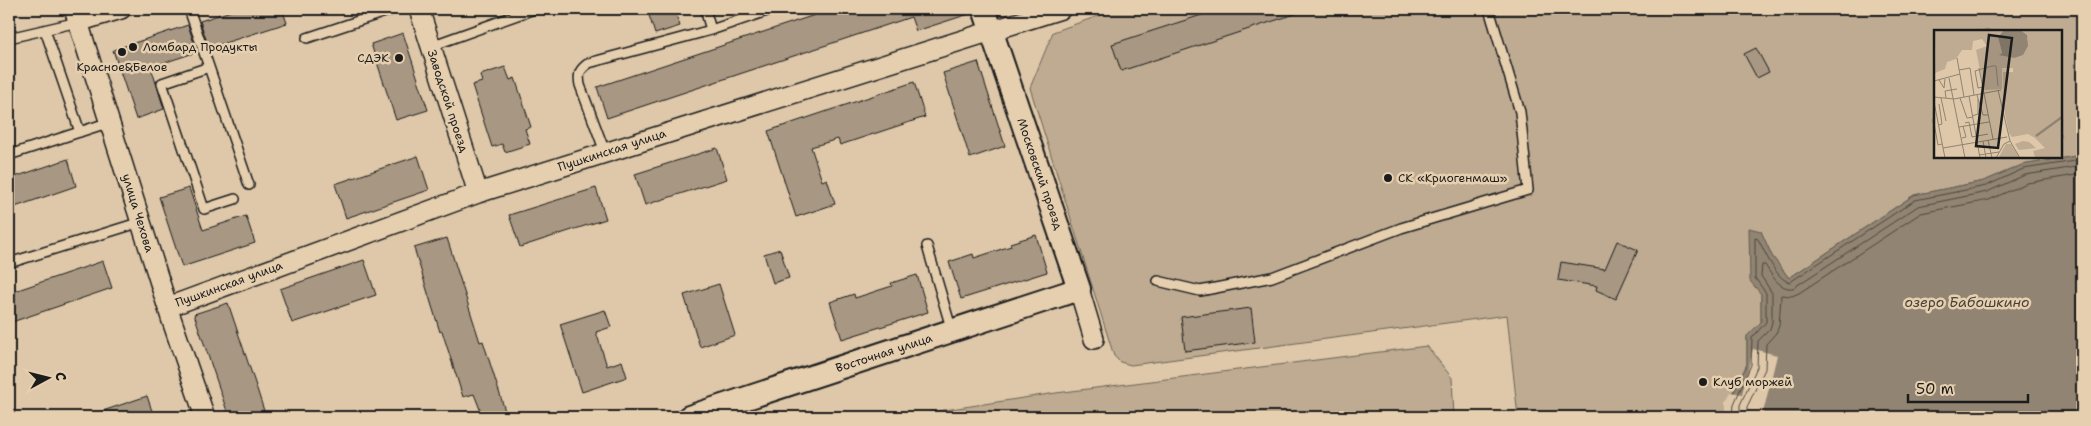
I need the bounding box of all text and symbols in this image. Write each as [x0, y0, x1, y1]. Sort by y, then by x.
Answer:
inset map [1934, 30, 2061, 158]
place label: Ломбард Продукты [143, 39, 257, 55]
marker: Ломбард Продукты [127, 41, 139, 53]
marker: Красное&Белое [116, 46, 128, 58]
street label: Заводской проезд [424, 47, 472, 155]
place label: СДЭК [357, 50, 389, 66]
marker: СДЭК [393, 52, 405, 64]
place label: Красное&Белое [77, 59, 168, 75]
street label: Московский проезд [1013, 116, 1067, 232]
street label: Пушкинская улица [556, 125, 669, 175]
place label: СК «Криогенмаш» [1398, 170, 1508, 186]
street label: улица Чехова [118, 172, 158, 255]
marker: СК «Криогенмаш» [1382, 172, 1394, 184]
street label: Пушкинская улица [173, 257, 285, 311]
water label: озеро Бабошкино [1905, 293, 2029, 311]
street label: Восточная улица [834, 330, 935, 376]
north arrow [22, 354, 72, 404]
text: С [51, 371, 70, 382]
scale bar [1908, 371, 2028, 403]
place label: Клуб моржей [1713, 374, 1792, 390]
marker: Клуб моржей [1697, 376, 1709, 388]
text: 50 m [1916, 379, 1954, 399]

